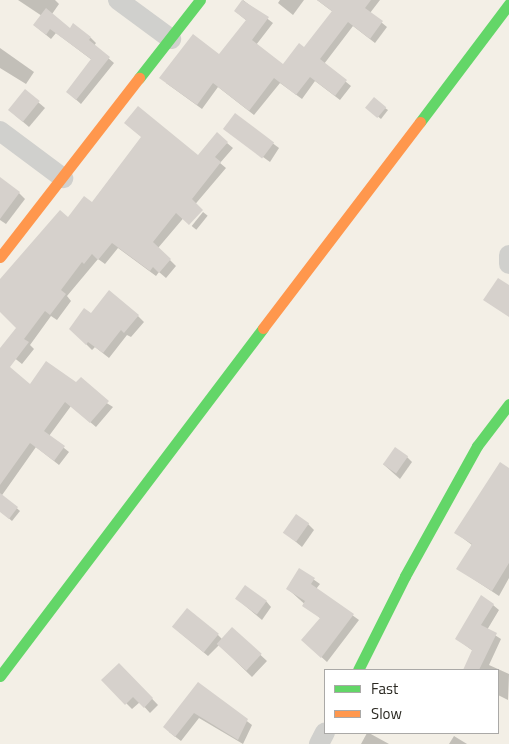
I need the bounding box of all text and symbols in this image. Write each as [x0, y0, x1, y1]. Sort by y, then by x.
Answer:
legend [324, 669, 499, 734]
text: Fast [371, 677, 398, 700]
text: Slow [371, 702, 402, 725]

